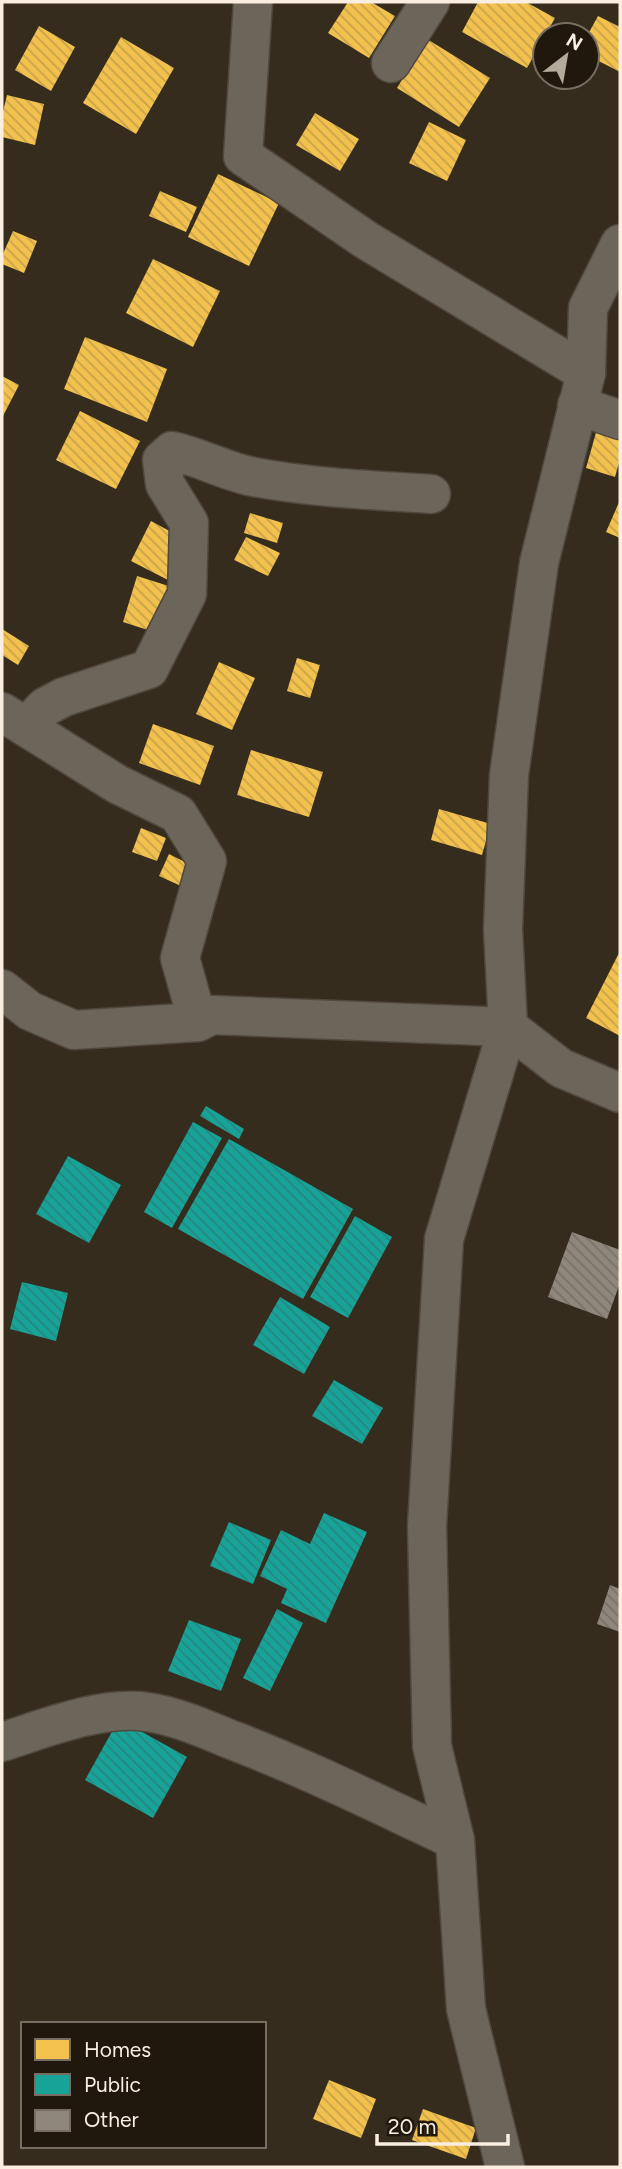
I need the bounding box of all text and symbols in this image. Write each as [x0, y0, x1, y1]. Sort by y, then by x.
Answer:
north arrow [531, 21, 601, 91]
text: N [562, 28, 587, 55]
legend [21, 2022, 266, 2148]
text: Homes [84, 2037, 151, 2062]
text: Public [84, 2072, 141, 2097]
scale bar [377, 2102, 508, 2146]
text: Other [84, 2107, 139, 2132]
text: 20 m [388, 2114, 436, 2139]

